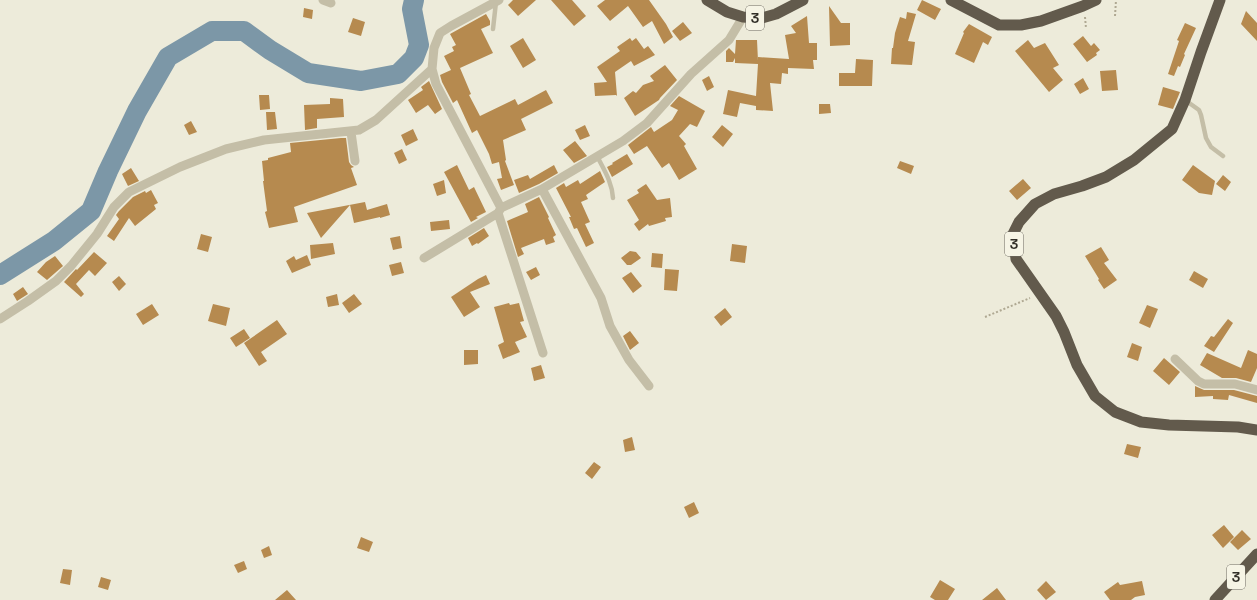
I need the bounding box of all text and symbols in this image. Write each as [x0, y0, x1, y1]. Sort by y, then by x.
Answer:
road number: 3 [746, 6, 764, 30]
road number: 3 [1005, 232, 1023, 256]
road number: 3 [1227, 565, 1245, 589]

